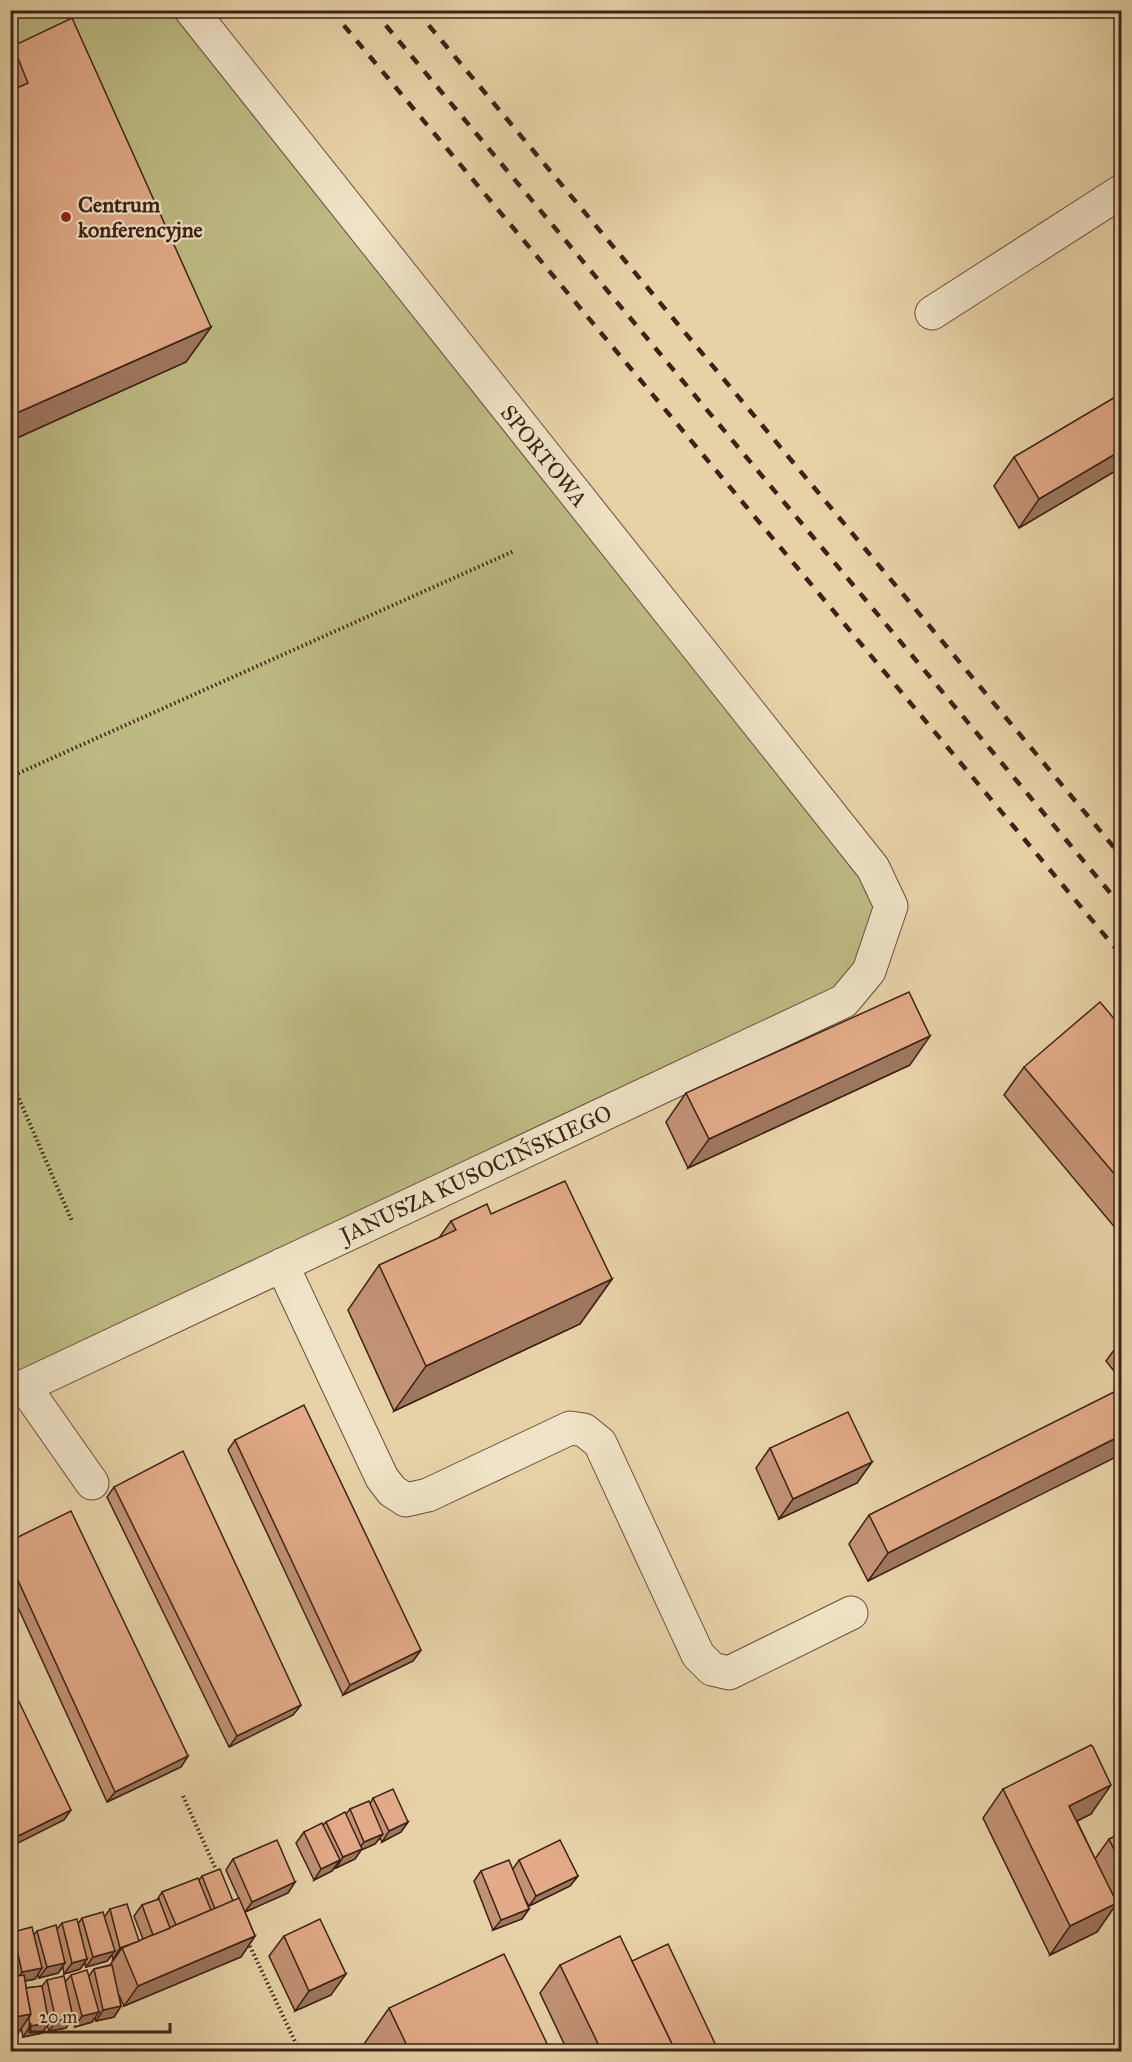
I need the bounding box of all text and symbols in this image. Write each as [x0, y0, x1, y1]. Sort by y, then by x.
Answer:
place label: Centrum konferencyjne [78, 191, 203, 243]
marker: Centrum konferencyjne [59, 210, 73, 224]
street label: SPORTOWA [495, 400, 593, 513]
street label: JANUSZA KUSOCIŃSKIEGO [334, 1099, 616, 1250]
scale bar [30, 1996, 170, 2034]
text: 20 m [39, 2006, 77, 2028]

